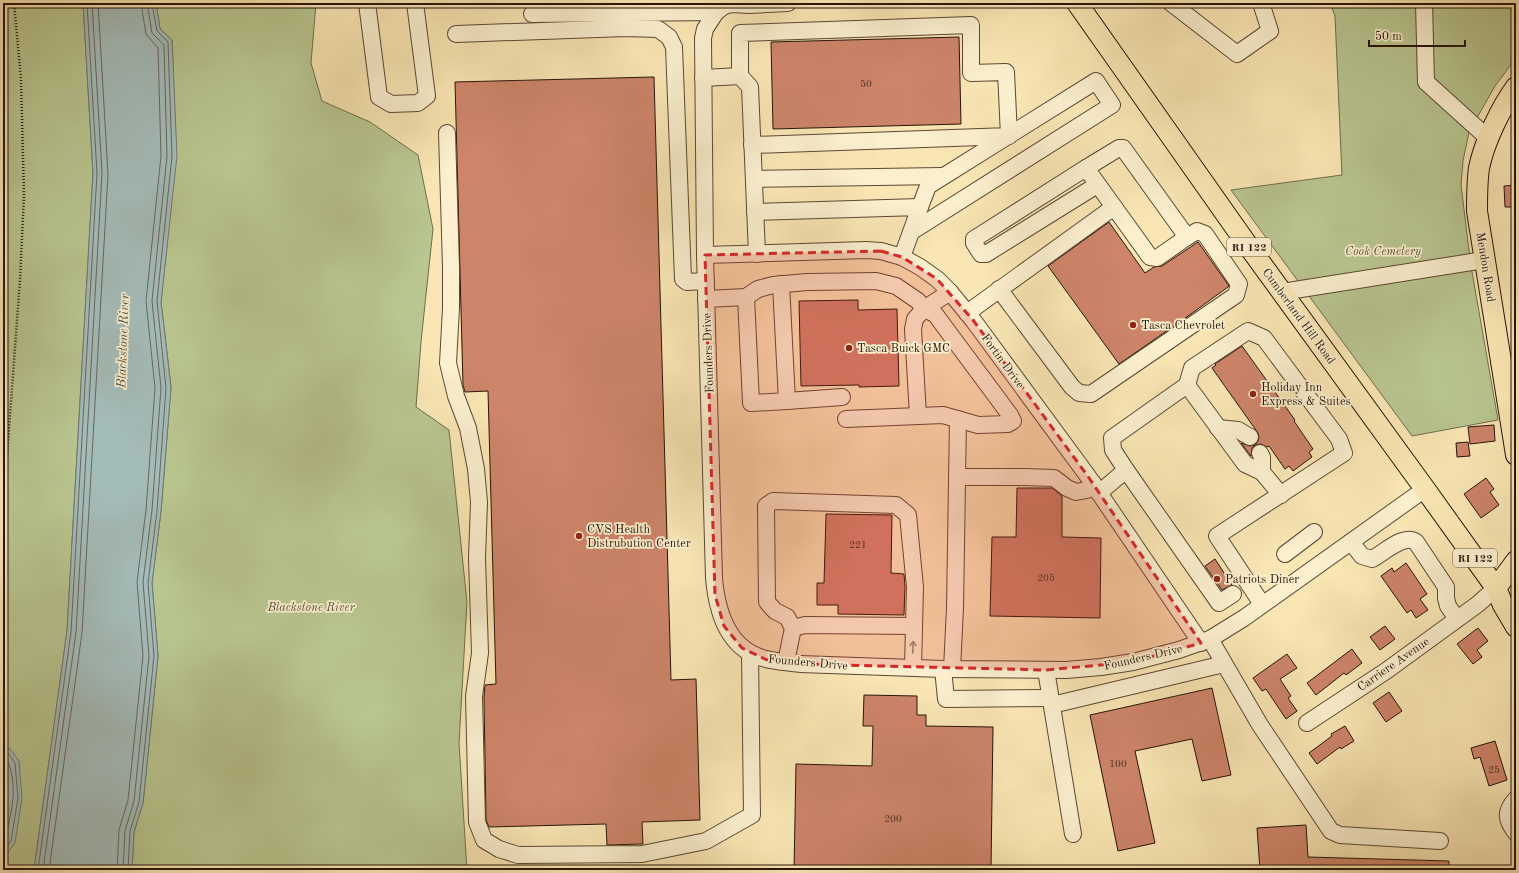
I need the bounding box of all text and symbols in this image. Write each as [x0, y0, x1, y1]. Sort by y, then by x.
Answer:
scale bar [1369, 22, 1465, 48]
text: 50 m [1375, 30, 1402, 43]
house number: 50 [860, 79, 872, 89]
street label: Mendon Road [1474, 231, 1496, 303]
road number: RI 122 [1227, 238, 1271, 256]
park label: Cook Cemetery [1345, 246, 1422, 258]
street label: Cumberland Hill Road [1260, 266, 1337, 367]
water label: Blackstone River [115, 293, 132, 389]
street label: Founders Drive [702, 312, 716, 393]
marker: Tasca Chevrolet [1128, 320, 1138, 330]
place label: Tasca Chevrolet [1141, 320, 1225, 332]
street label: Fortin Drive [978, 332, 1026, 391]
marker: Tasca Buick GMC [844, 343, 854, 353]
place label: Tasca Buick GMC [857, 343, 950, 355]
place label: Holiday Inn Express & Suites [1261, 382, 1351, 408]
marker: Holiday Inn Express & Suites [1248, 389, 1258, 399]
place label: CVS Health Distrubution Center [587, 524, 691, 550]
marker: CVS Health Distrubution Center [574, 531, 584, 541]
house number: 221 [849, 540, 867, 550]
road number: RI 122 [1453, 549, 1497, 567]
house number: 205 [1037, 573, 1055, 583]
marker: Patriots Diner [1212, 574, 1222, 584]
place label: Patriots Diner [1225, 574, 1299, 586]
park label: Blackstone River [266, 602, 355, 614]
street label: Carriere Avenue [1356, 635, 1432, 694]
one-way arrow [909, 641, 917, 654]
street label: Founders Drive [1103, 643, 1184, 673]
street label: Founders Drive [767, 654, 849, 673]
house number: 100 [1109, 759, 1127, 769]
house number: 25 [1488, 765, 1500, 775]
house number: 200 [884, 814, 902, 824]

